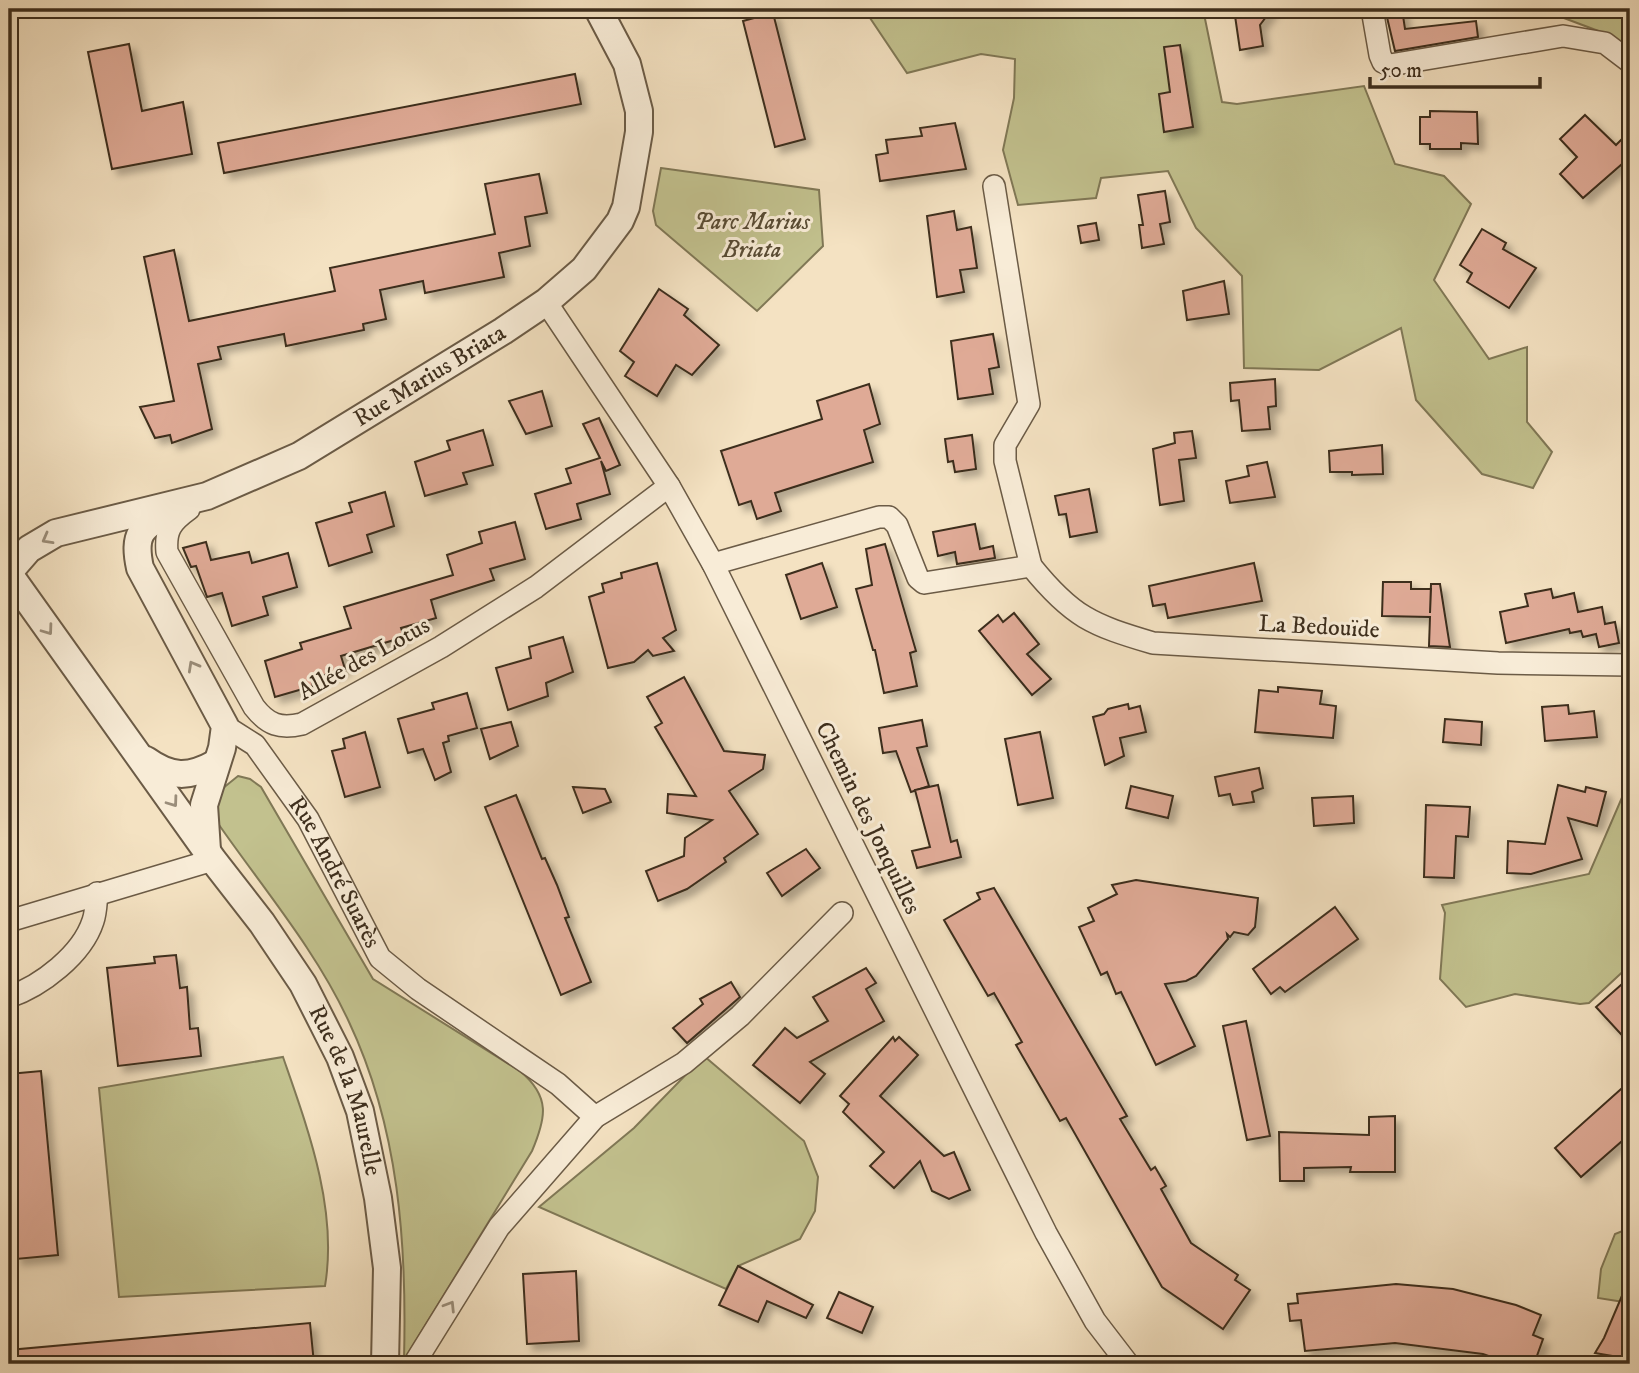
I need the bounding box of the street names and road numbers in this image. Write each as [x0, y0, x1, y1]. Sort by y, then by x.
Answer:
street label: Rue Marius Briata [348, 318, 512, 434]
street label: La Bedouïde [1258, 609, 1380, 645]
street label: Allée des Lotus [293, 610, 435, 708]
street label: Chemin des Jonquilles [808, 717, 928, 919]
street label: Rue André Suarès [282, 790, 387, 953]
street label: Rue de la Maurelle [301, 1000, 388, 1178]

